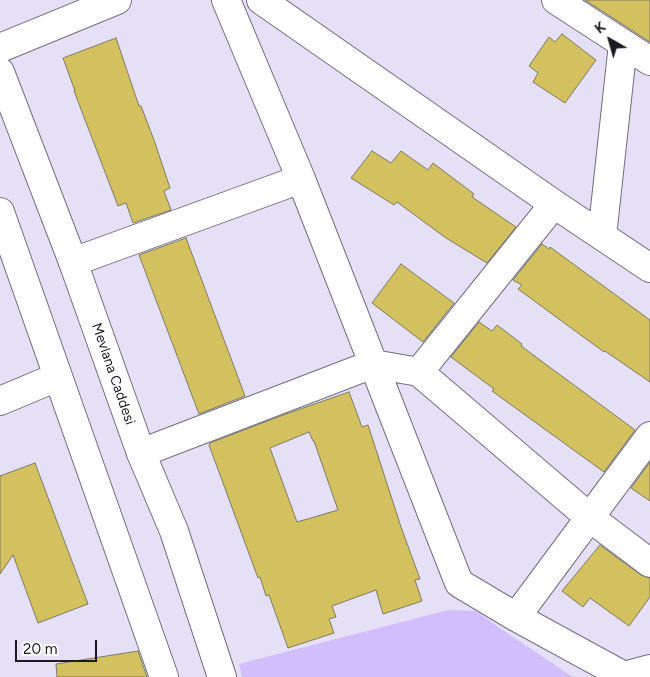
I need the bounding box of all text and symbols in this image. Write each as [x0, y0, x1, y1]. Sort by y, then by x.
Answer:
north arrow [585, 15, 635, 65]
text: K [592, 18, 609, 37]
street label: Mevlana Caddesi [88, 321, 138, 427]
scale bar [18, 630, 100, 662]
text: 20 m [23, 640, 57, 658]

